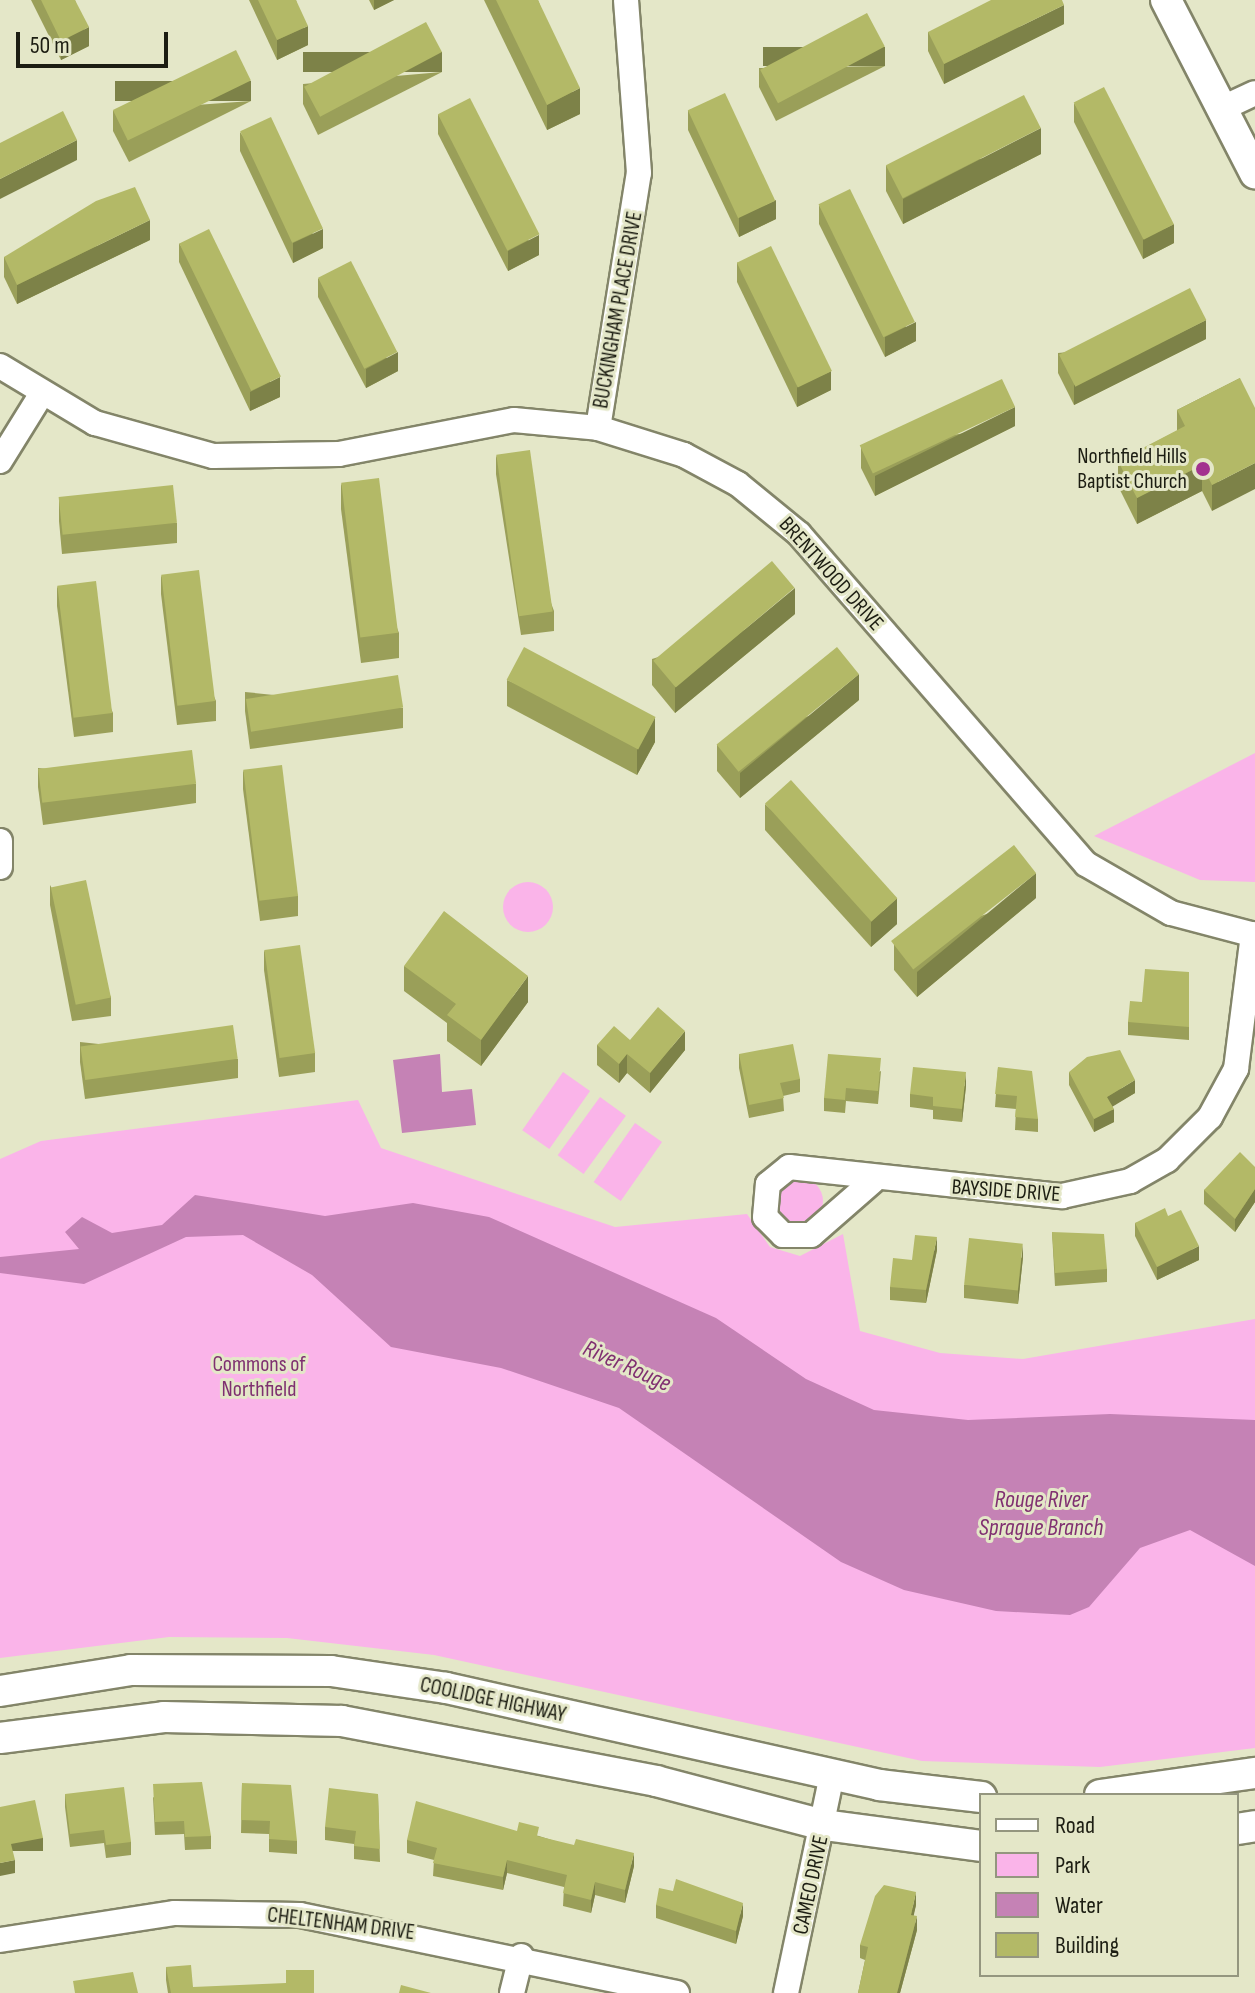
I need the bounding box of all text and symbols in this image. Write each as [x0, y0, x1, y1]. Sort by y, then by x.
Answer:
scale bar [20, 16, 172, 66]
text: 50 m [30, 31, 70, 60]
street label: BUCKINGHAM PLACE DRIVE [588, 209, 648, 411]
place label: Northfield Hills Baptist Church [1077, 443, 1187, 494]
marker: Northfield Hills Baptist Church [1194, 460, 1212, 478]
street label: BRENTWOOD DRIVE [773, 512, 889, 636]
street label: BAYSIDE DRIVE [951, 1174, 1061, 1208]
water label: River Rouge [579, 1334, 675, 1398]
park label: Commons of Northfield [212, 1351, 306, 1402]
water label: Rouge River Sprague Branch [979, 1486, 1103, 1542]
street label: COOLIDGE HIGHWAY [418, 1672, 568, 1728]
legend [979, 1793, 1239, 1977]
text: Road [1055, 1811, 1095, 1840]
street label: CAMEO DRIVE [788, 1833, 834, 1937]
text: Park [1055, 1851, 1090, 1880]
text: Water [1055, 1891, 1103, 1920]
street label: CHELTENHAM DRIVE [266, 1902, 416, 1946]
text: Building [1055, 1931, 1119, 1960]

